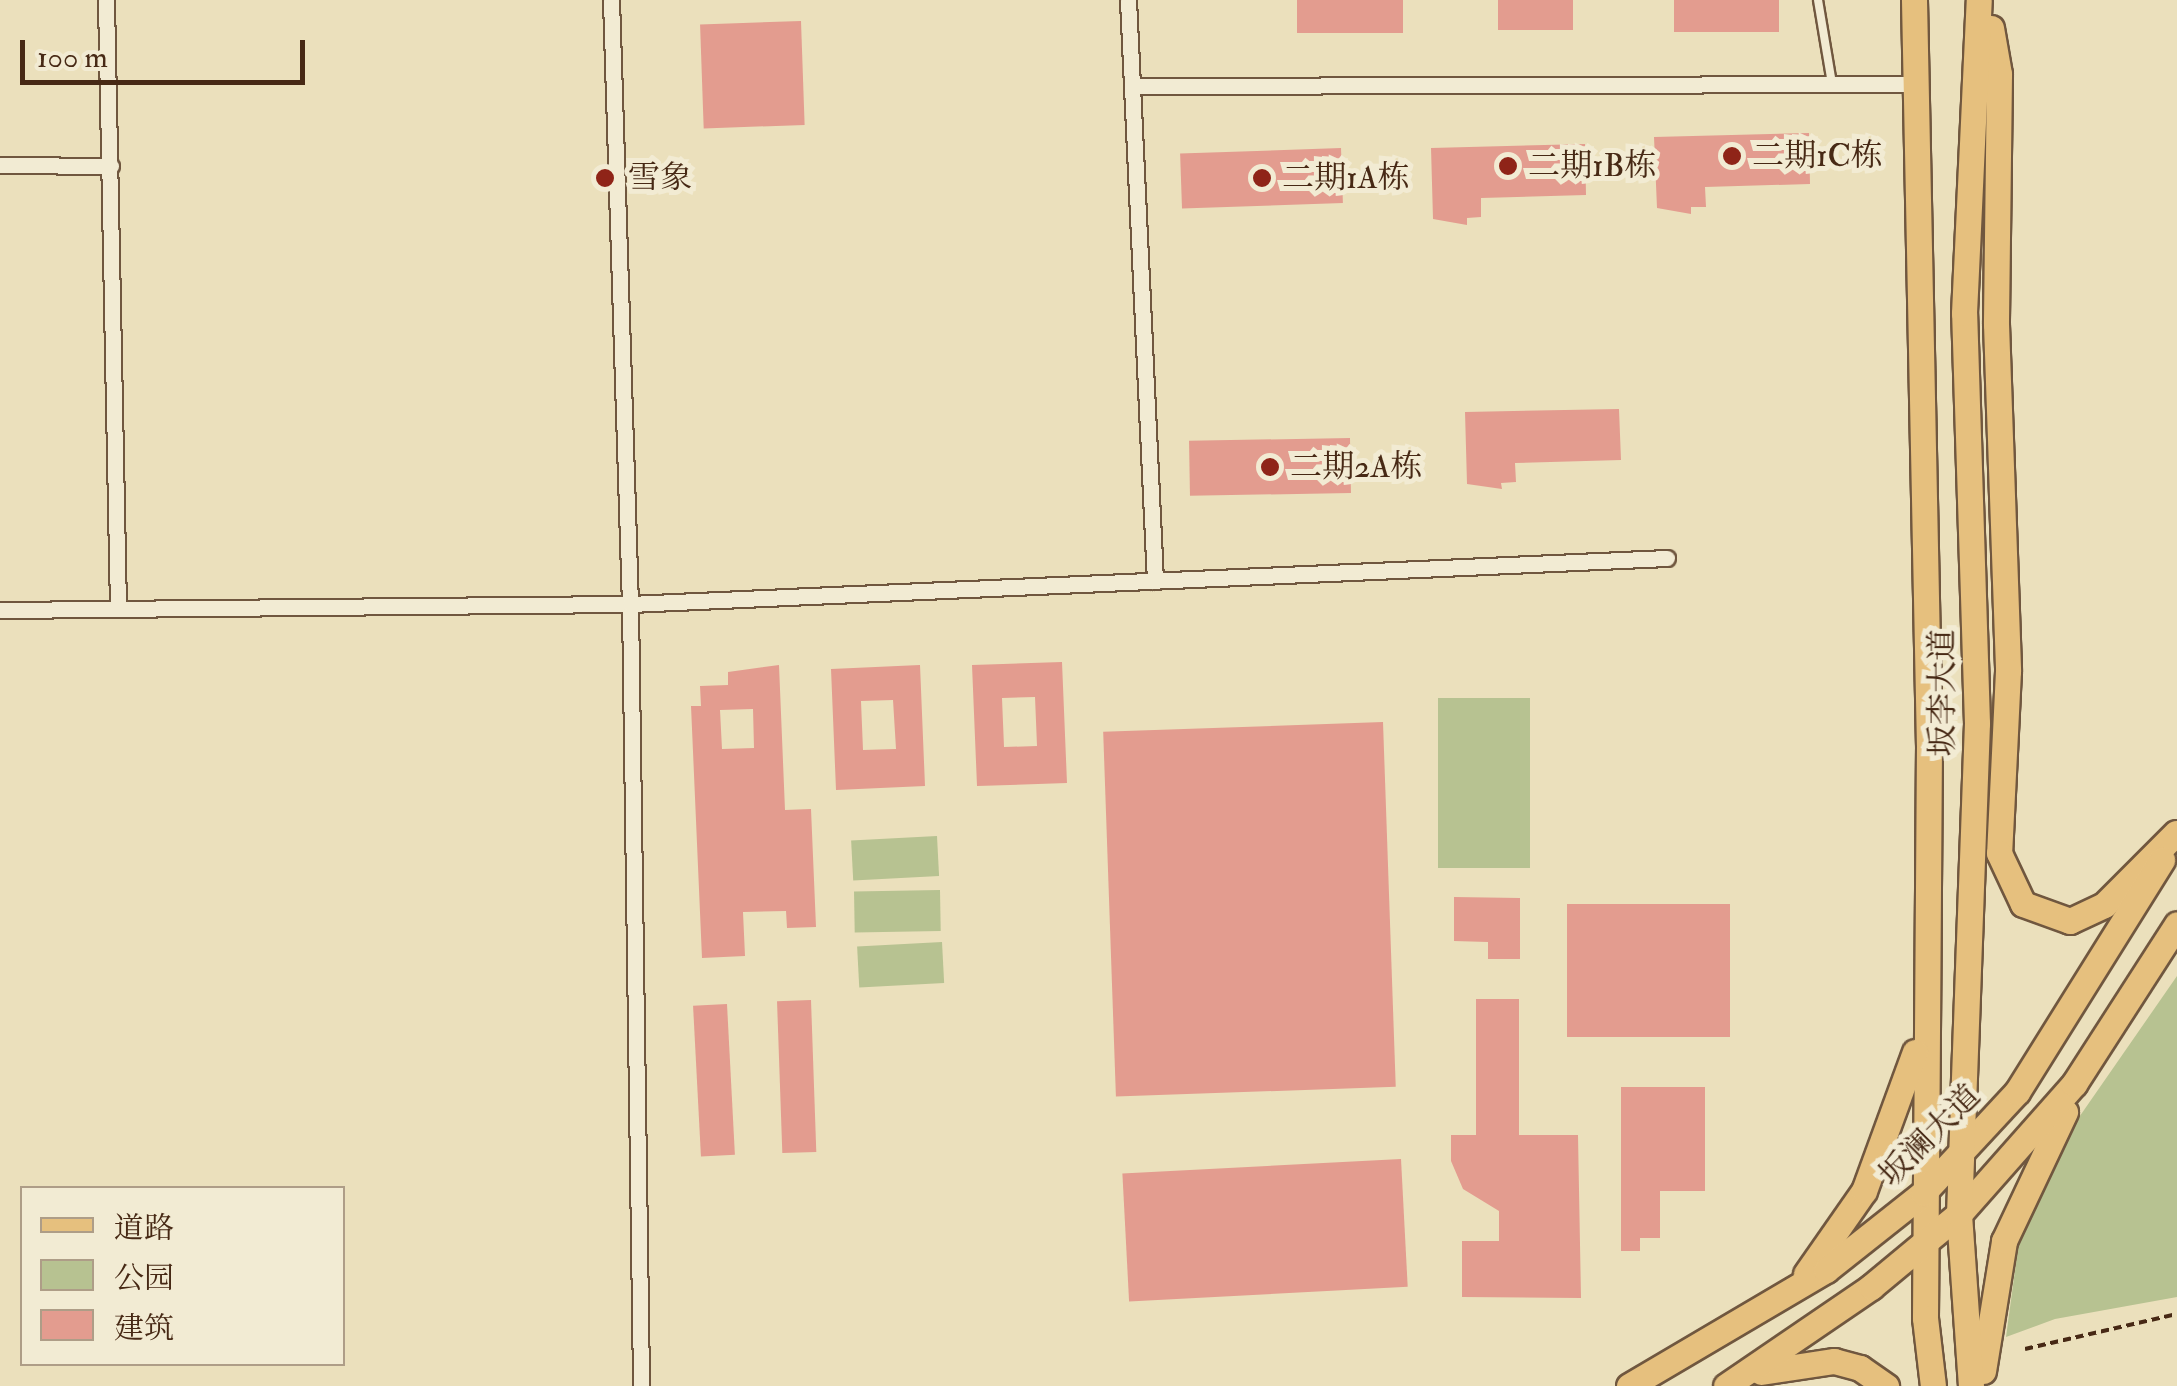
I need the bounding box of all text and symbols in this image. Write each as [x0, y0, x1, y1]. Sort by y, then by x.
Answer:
scale bar [25, 20, 310, 82]
text: 100 m [37, 39, 108, 76]
place label: 二期1C栋 [1752, 137, 1883, 175]
marker: 二期1C栋 [1721, 145, 1743, 167]
place label: 二期1B栋 [1528, 147, 1656, 185]
marker: 二期1B栋 [1497, 155, 1519, 177]
place label: 雪象 [628, 159, 692, 197]
place label: 二期1A栋 [1282, 159, 1410, 197]
marker: 雪象 [592, 165, 618, 191]
marker: 二期1A栋 [1251, 167, 1273, 189]
place label: 二期2A栋 [1290, 448, 1423, 486]
marker: 二期2A栋 [1259, 456, 1281, 478]
street label: 坂李大道 [1924, 629, 1962, 757]
street label: 坂澜大道 [1871, 1077, 1989, 1195]
legend [20, 1186, 345, 1366]
text: 道路 [114, 1210, 174, 1247]
text: 公园 [114, 1260, 174, 1297]
text: 建筑 [114, 1310, 174, 1347]

